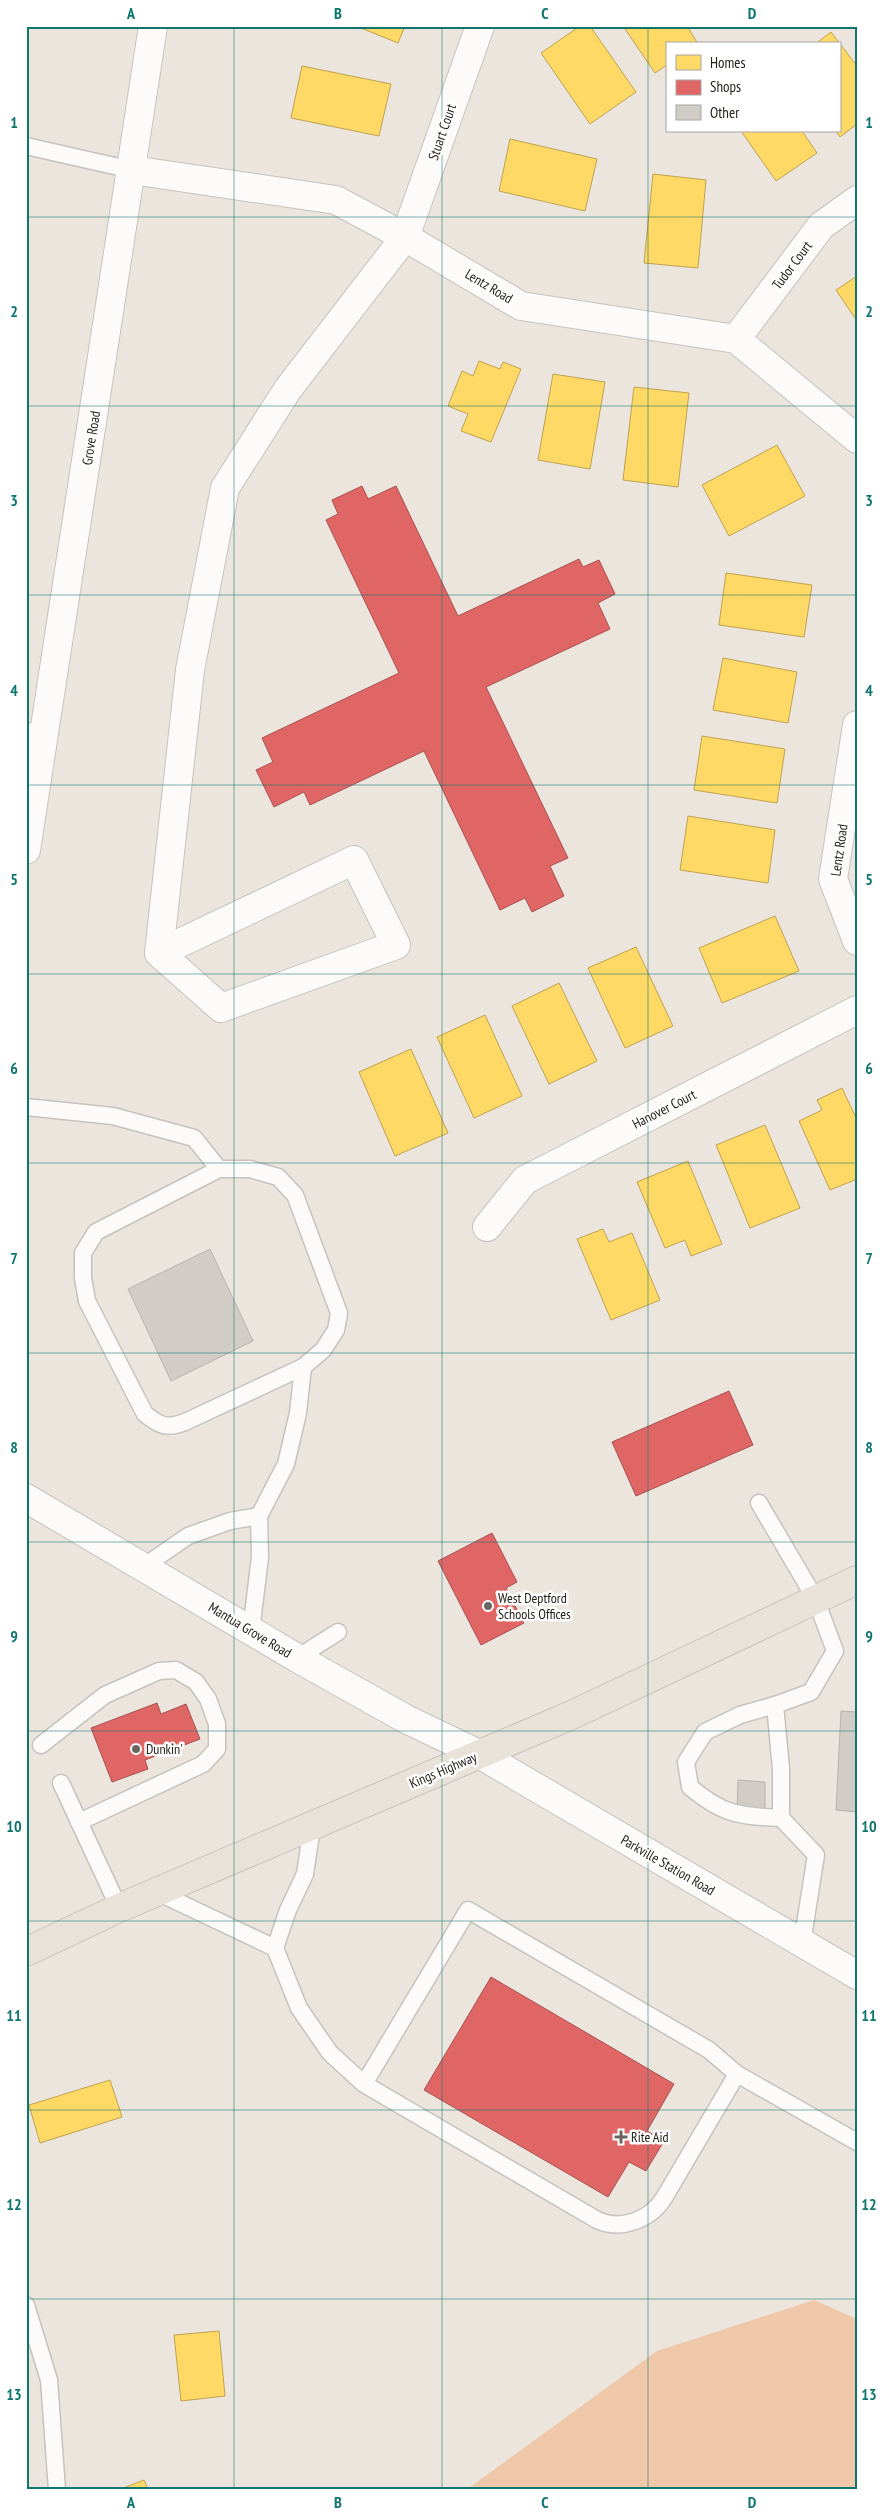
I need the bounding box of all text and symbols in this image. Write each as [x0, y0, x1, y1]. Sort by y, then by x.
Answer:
text: A [126, 3, 136, 23]
text: B [334, 3, 342, 23]
text: C [541, 3, 549, 23]
text: D [748, 3, 757, 23]
legend [666, 42, 840, 132]
text: Homes [710, 53, 746, 72]
text: Shops [710, 77, 741, 96]
street label: Stuart Court [424, 101, 460, 163]
text: Other [710, 103, 740, 122]
text: 1 [10, 112, 18, 132]
text: 1 [865, 112, 873, 132]
street label: Tudor Court [768, 237, 816, 293]
street label: Lentz Road [462, 265, 516, 307]
text: 2 [10, 301, 18, 321]
text: 2 [865, 301, 873, 321]
street label: Grove Road [78, 410, 104, 466]
text: 3 [10, 490, 18, 510]
text: 3 [865, 490, 873, 510]
text: 4 [10, 680, 18, 700]
text: 4 [865, 680, 873, 700]
street label: Lentz Road [826, 823, 852, 877]
text: 5 [10, 869, 18, 889]
text: 5 [865, 869, 873, 889]
text: 6 [10, 1058, 18, 1078]
text: 6 [865, 1058, 873, 1078]
street label: Hanover Court [629, 1085, 699, 1133]
text: 7 [10, 1248, 18, 1268]
text: 7 [865, 1248, 873, 1268]
text: 8 [10, 1437, 18, 1457]
text: 8 [865, 1437, 873, 1457]
place label: West Deptford Schools Offices [498, 1589, 571, 1623]
street label: Mantua Grove Road [205, 1598, 295, 1662]
marker: West Deptford Schools Offices [482, 1600, 494, 1612]
text: 9 [10, 1626, 18, 1646]
text: 9 [865, 1626, 873, 1646]
place label: Dunkin' [146, 1740, 183, 1758]
marker: Dunkin' [130, 1743, 142, 1755]
street label: Kings Highway [406, 1747, 480, 1792]
text: 10 [6, 1816, 22, 1836]
text: 10 [861, 1816, 877, 1836]
street label: Parkville Station Road [618, 1831, 718, 1899]
text: 11 [6, 2005, 22, 2025]
text: 11 [861, 2005, 877, 2025]
place label: Rite Aid [631, 2128, 669, 2146]
marker: Rite Aid [615, 2131, 627, 2143]
text: 12 [6, 2194, 22, 2214]
text: 12 [861, 2194, 877, 2214]
text: 13 [6, 2384, 22, 2404]
text: 13 [861, 2384, 877, 2404]
text: A [126, 2492, 136, 2512]
text: B [334, 2492, 342, 2512]
text: C [541, 2492, 549, 2512]
text: D [748, 2492, 757, 2512]

